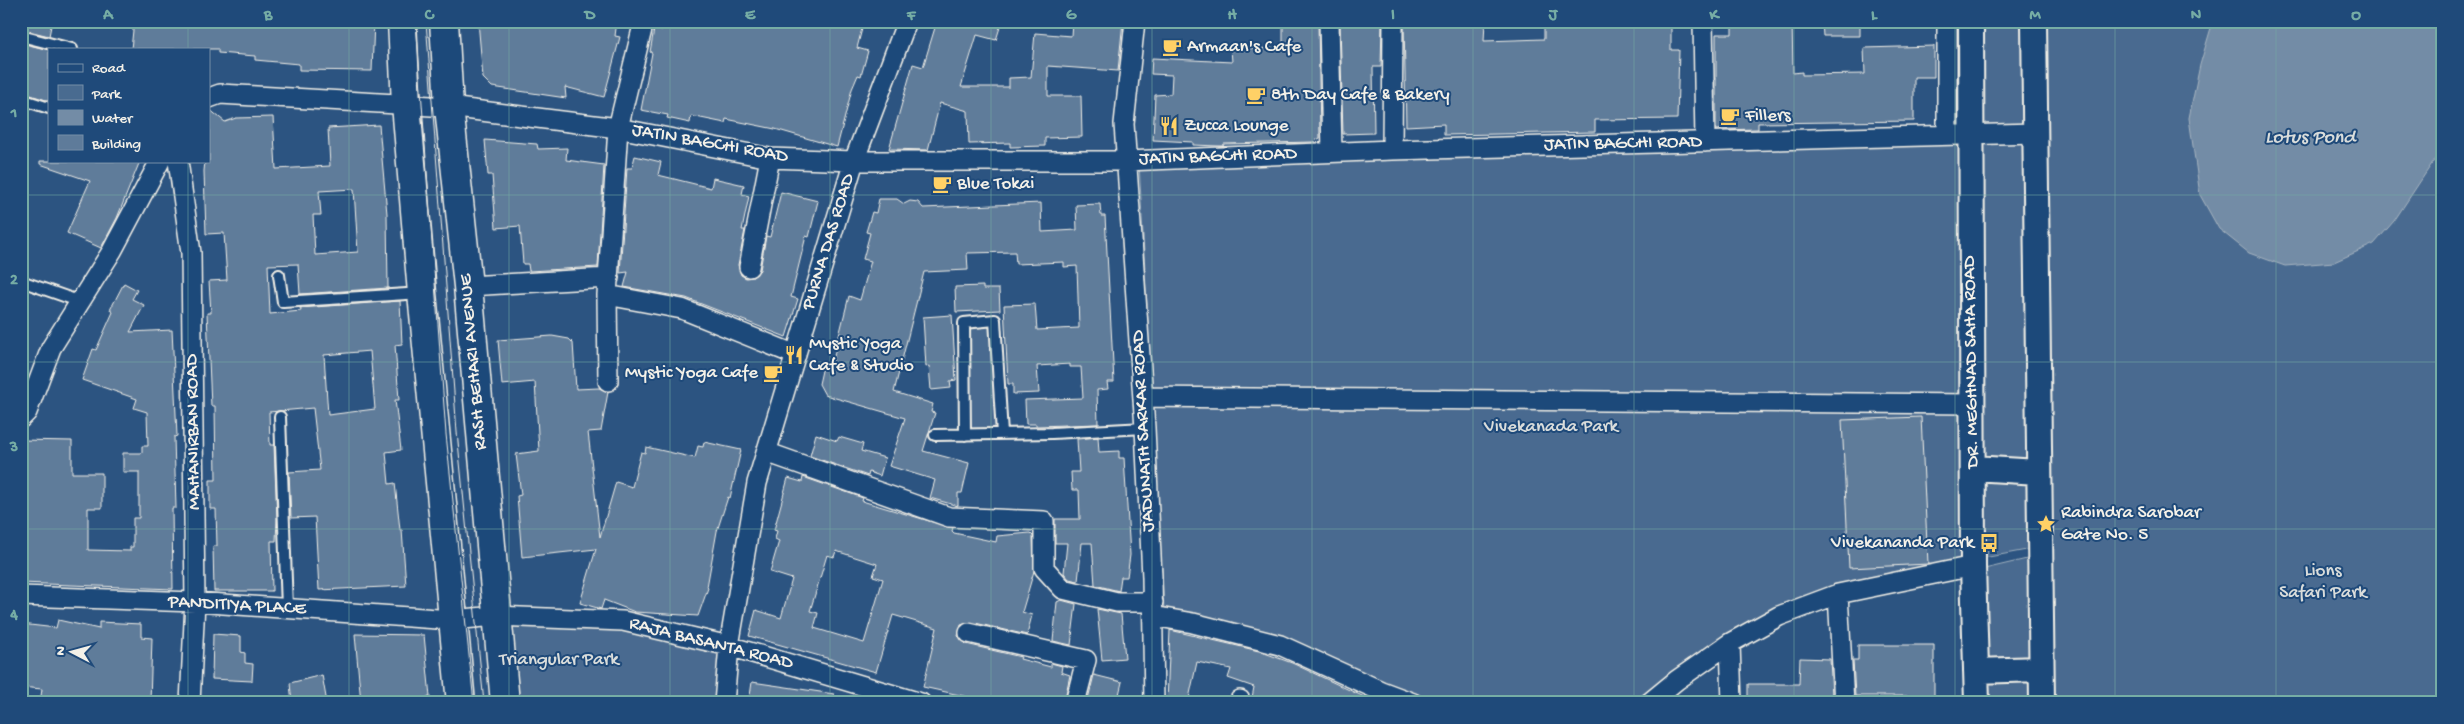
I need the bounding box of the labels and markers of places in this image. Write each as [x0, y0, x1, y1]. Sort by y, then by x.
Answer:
cafe icon: Armaan's Cafe [1161, 36, 1183, 58]
place label: Armaan's Cafe [1187, 36, 1302, 59]
cafe icon: 8th Day Cafe & Bakery [1245, 84, 1267, 106]
place label: 8th Day Cafe & Bakery [1271, 84, 1450, 107]
cafe icon: Fillers [1719, 105, 1741, 127]
place label: Fillers [1744, 105, 1792, 128]
restaurant icon: Zucca Lounge [1158, 115, 1180, 137]
place label: Zucca Lounge [1184, 115, 1289, 138]
cafe icon: Blue Tokai [931, 173, 953, 195]
place label: Blue Tokai [956, 173, 1034, 196]
place label: Mystic Yoga Cafe & Studio [809, 333, 914, 378]
restaurant icon: Mystic Yoga Cafe & Studio [783, 344, 805, 366]
place label: Mystic Yoga Cafe [625, 362, 758, 385]
cafe icon: Mystic Yoga Cafe [762, 362, 784, 384]
place label: Rabindra Sarobar Gate No. 5 [2061, 502, 2203, 547]
place icon: Rabindra Sarobar Gate No. 5 [2035, 513, 2057, 535]
place label: Vivekananda Park [1830, 532, 1976, 555]
bus stop icon: Vivekananda Park [1978, 532, 2000, 554]

